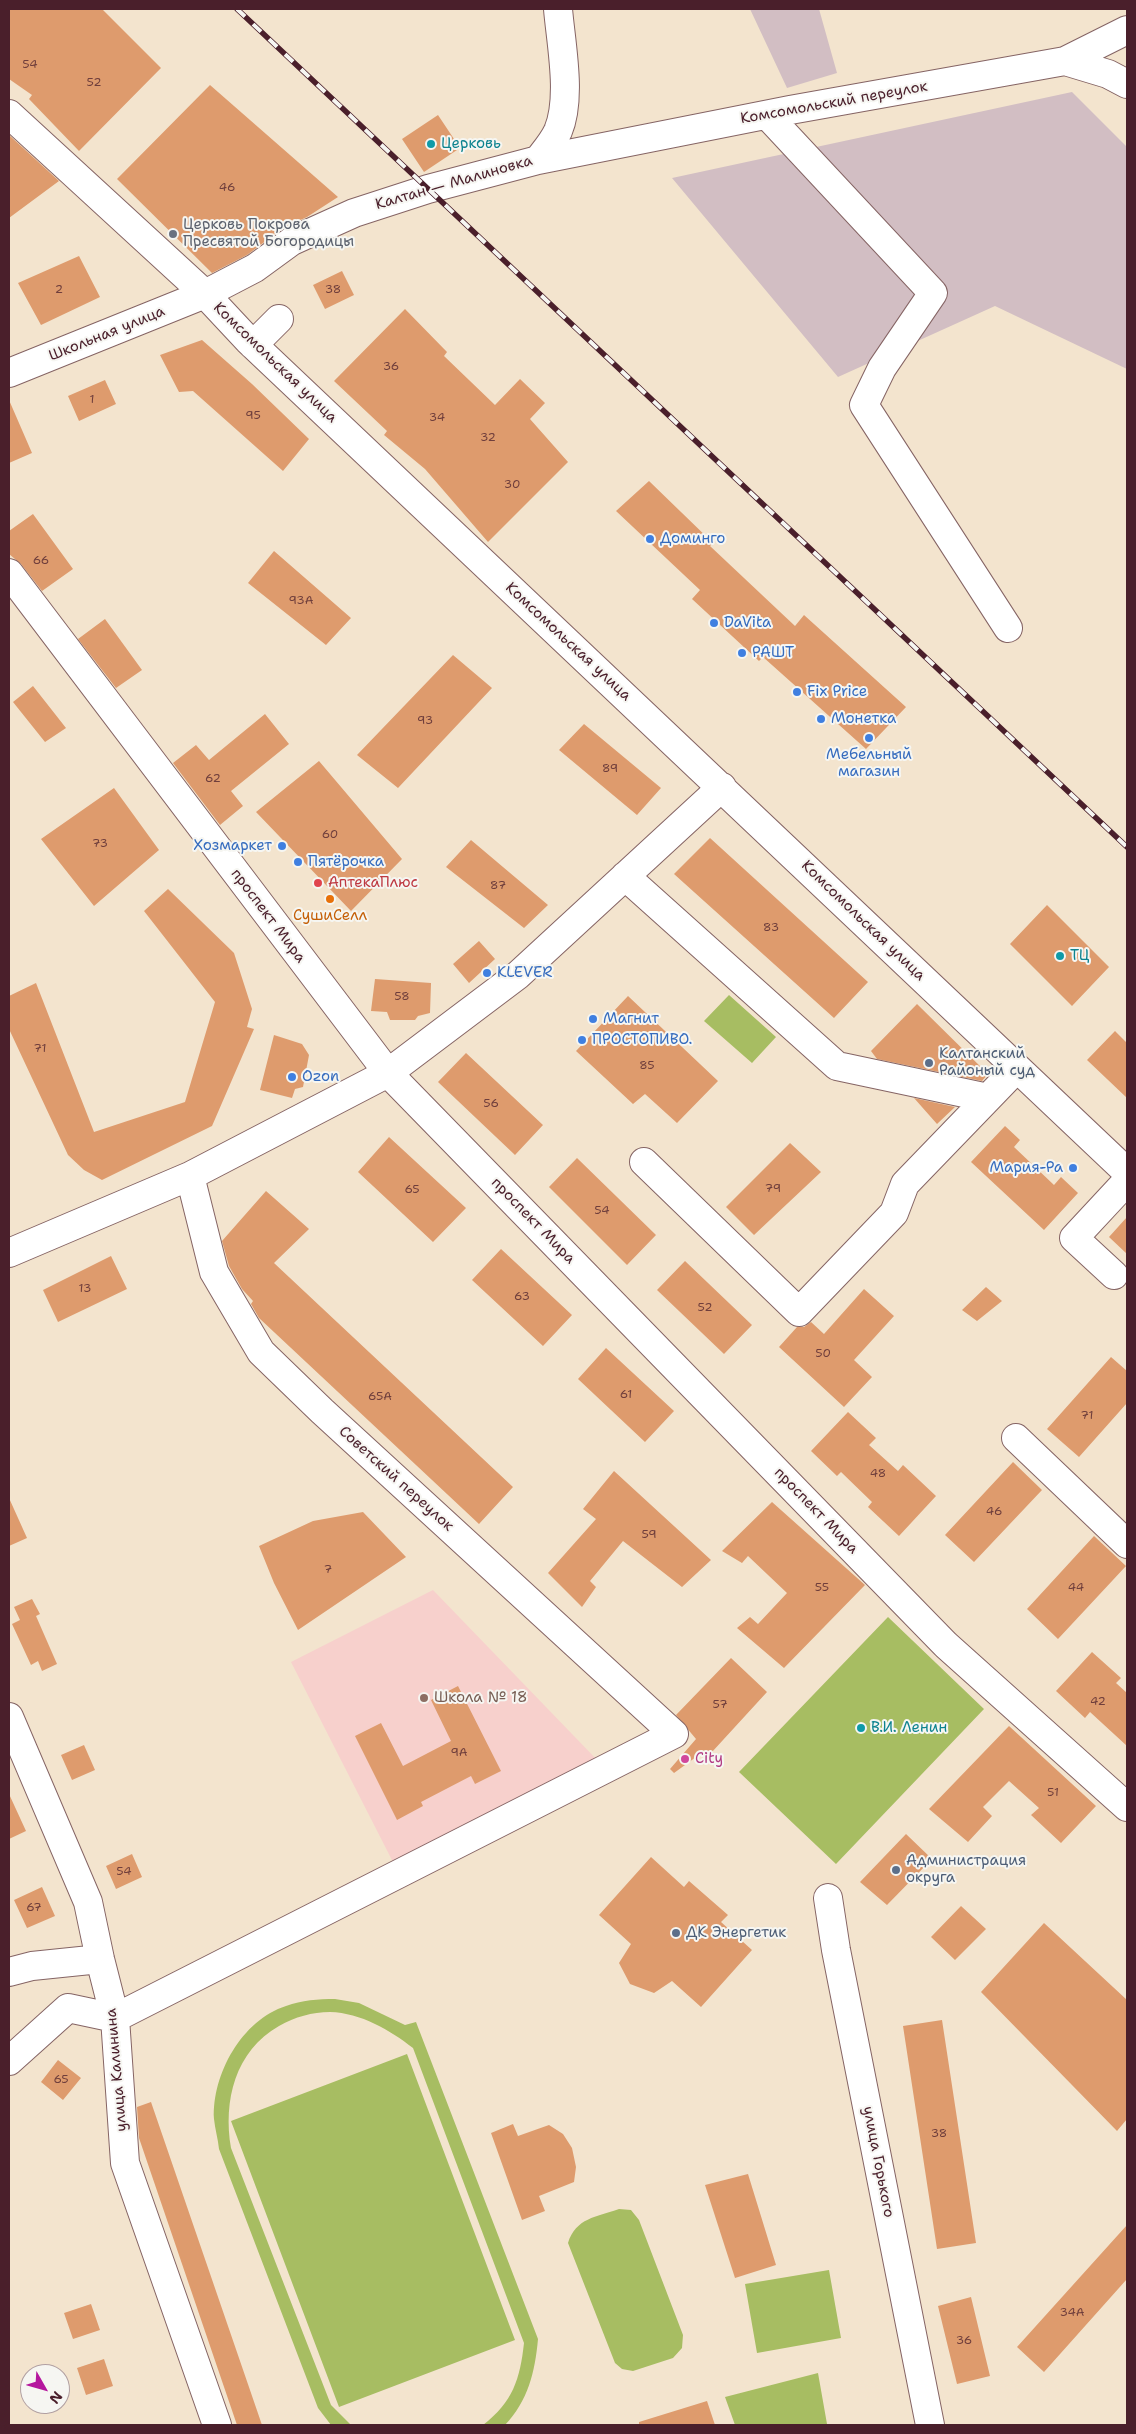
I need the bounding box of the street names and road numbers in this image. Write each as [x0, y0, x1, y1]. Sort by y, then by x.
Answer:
street label: Комсомольский переулок [739, 78, 929, 128]
street label: Калтан — Малиновка [373, 152, 535, 214]
street label: Комсомольская улица [209, 299, 341, 427]
street label: Школьная улица [46, 303, 168, 365]
street label: Комсомольская улица [501, 579, 635, 705]
street label: Комсомольская улица [797, 857, 929, 985]
street label: проспект Мира [227, 865, 309, 967]
street label: проспект Мира [487, 1174, 579, 1268]
street label: Советский переулок [335, 1423, 457, 1535]
street label: проспект Мира [770, 1464, 862, 1558]
street label: улица Калинина [103, 2008, 131, 2132]
street label: улица Горького [858, 2105, 898, 2219]

